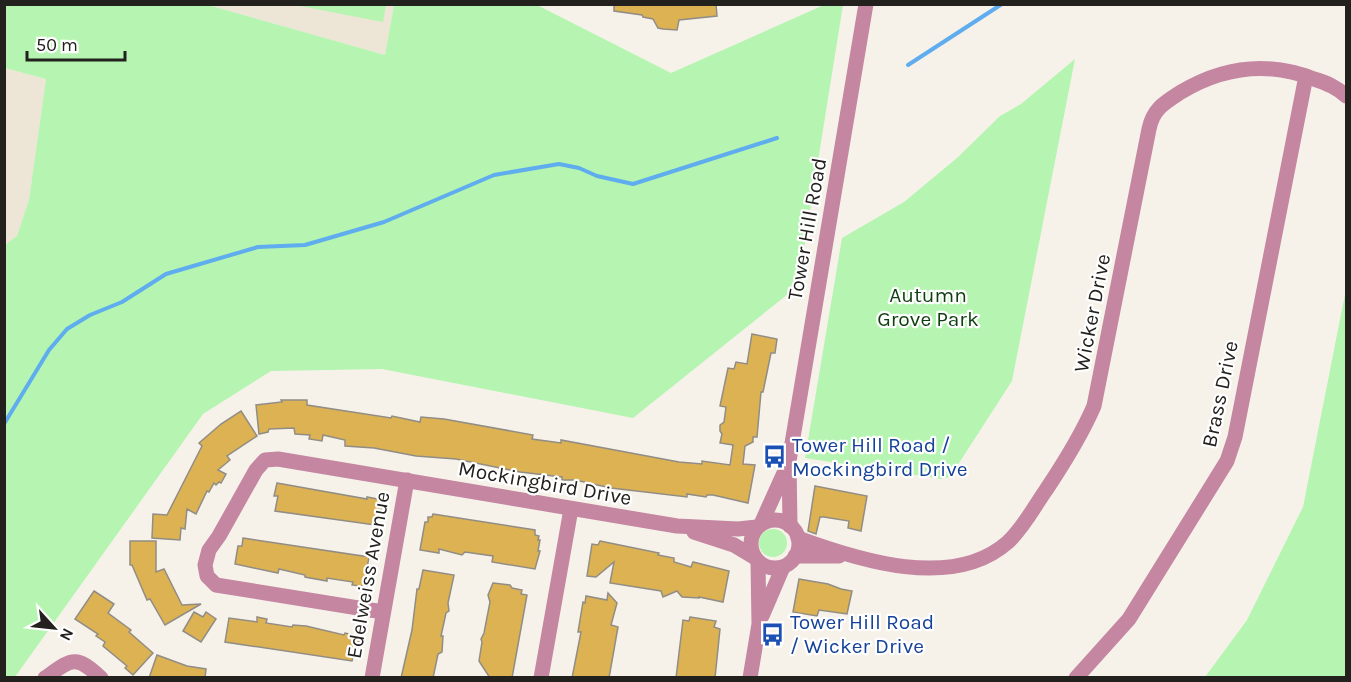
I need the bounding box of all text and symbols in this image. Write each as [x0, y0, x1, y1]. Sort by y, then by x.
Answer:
scale bar [27, 24, 124, 62]
text: 50 m [36, 34, 78, 56]
street label: Tower Hill Road [783, 156, 831, 302]
street label: Wicker Drive [1069, 252, 1115, 374]
park label: Autumn Grove Park [877, 283, 979, 331]
street label: Brass Drive [1197, 339, 1243, 449]
place label: Tower Hill Road / Mockingbird Drive [792, 433, 968, 481]
bus stop icon: Tower Hill Road / Mockingbird Drive [761, 444, 787, 470]
street label: Mockingbird Drive [456, 456, 634, 510]
street label: Edelweiss Avenue [341, 490, 395, 660]
north arrow [24, 598, 84, 658]
place label: Tower Hill Road / Wicker Drive [790, 610, 934, 658]
bus stop icon: Tower Hill Road / Wicker Drive [759, 621, 785, 647]
text: N [56, 625, 78, 644]

